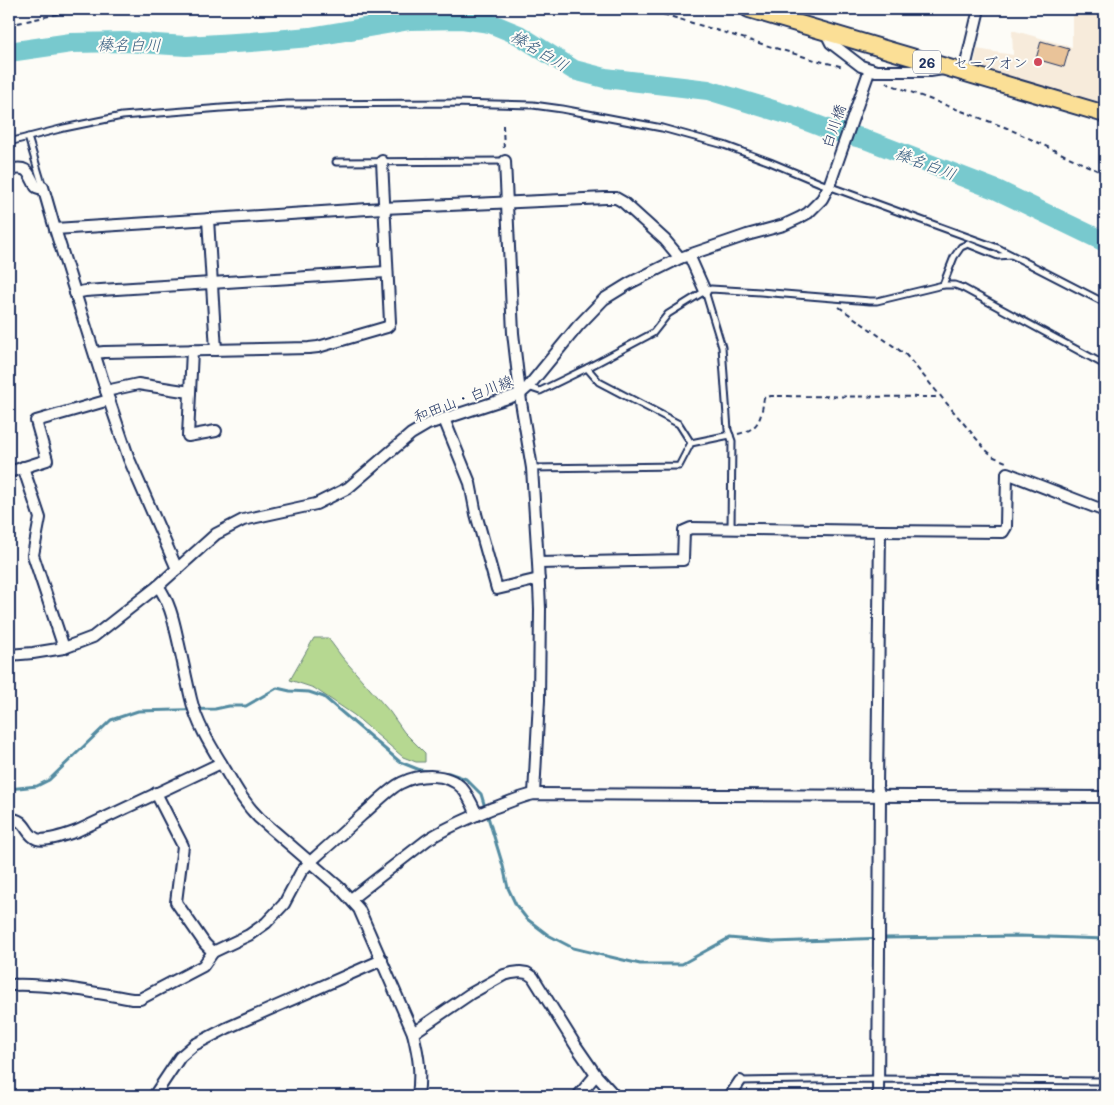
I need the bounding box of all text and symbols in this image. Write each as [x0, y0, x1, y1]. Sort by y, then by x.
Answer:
water label: 榛名白川 [507, 25, 573, 75]
water label: 榛名白川 [97, 33, 161, 55]
road number: 26 [913, 51, 941, 74]
place label: セーブオン [954, 52, 1028, 72]
marker: セーブオン [1032, 56, 1044, 68]
street label: 白川橋 [816, 101, 850, 151]
water label: 榛名白川 [892, 142, 960, 184]
street label: 和田山・白川線 [410, 370, 516, 426]

